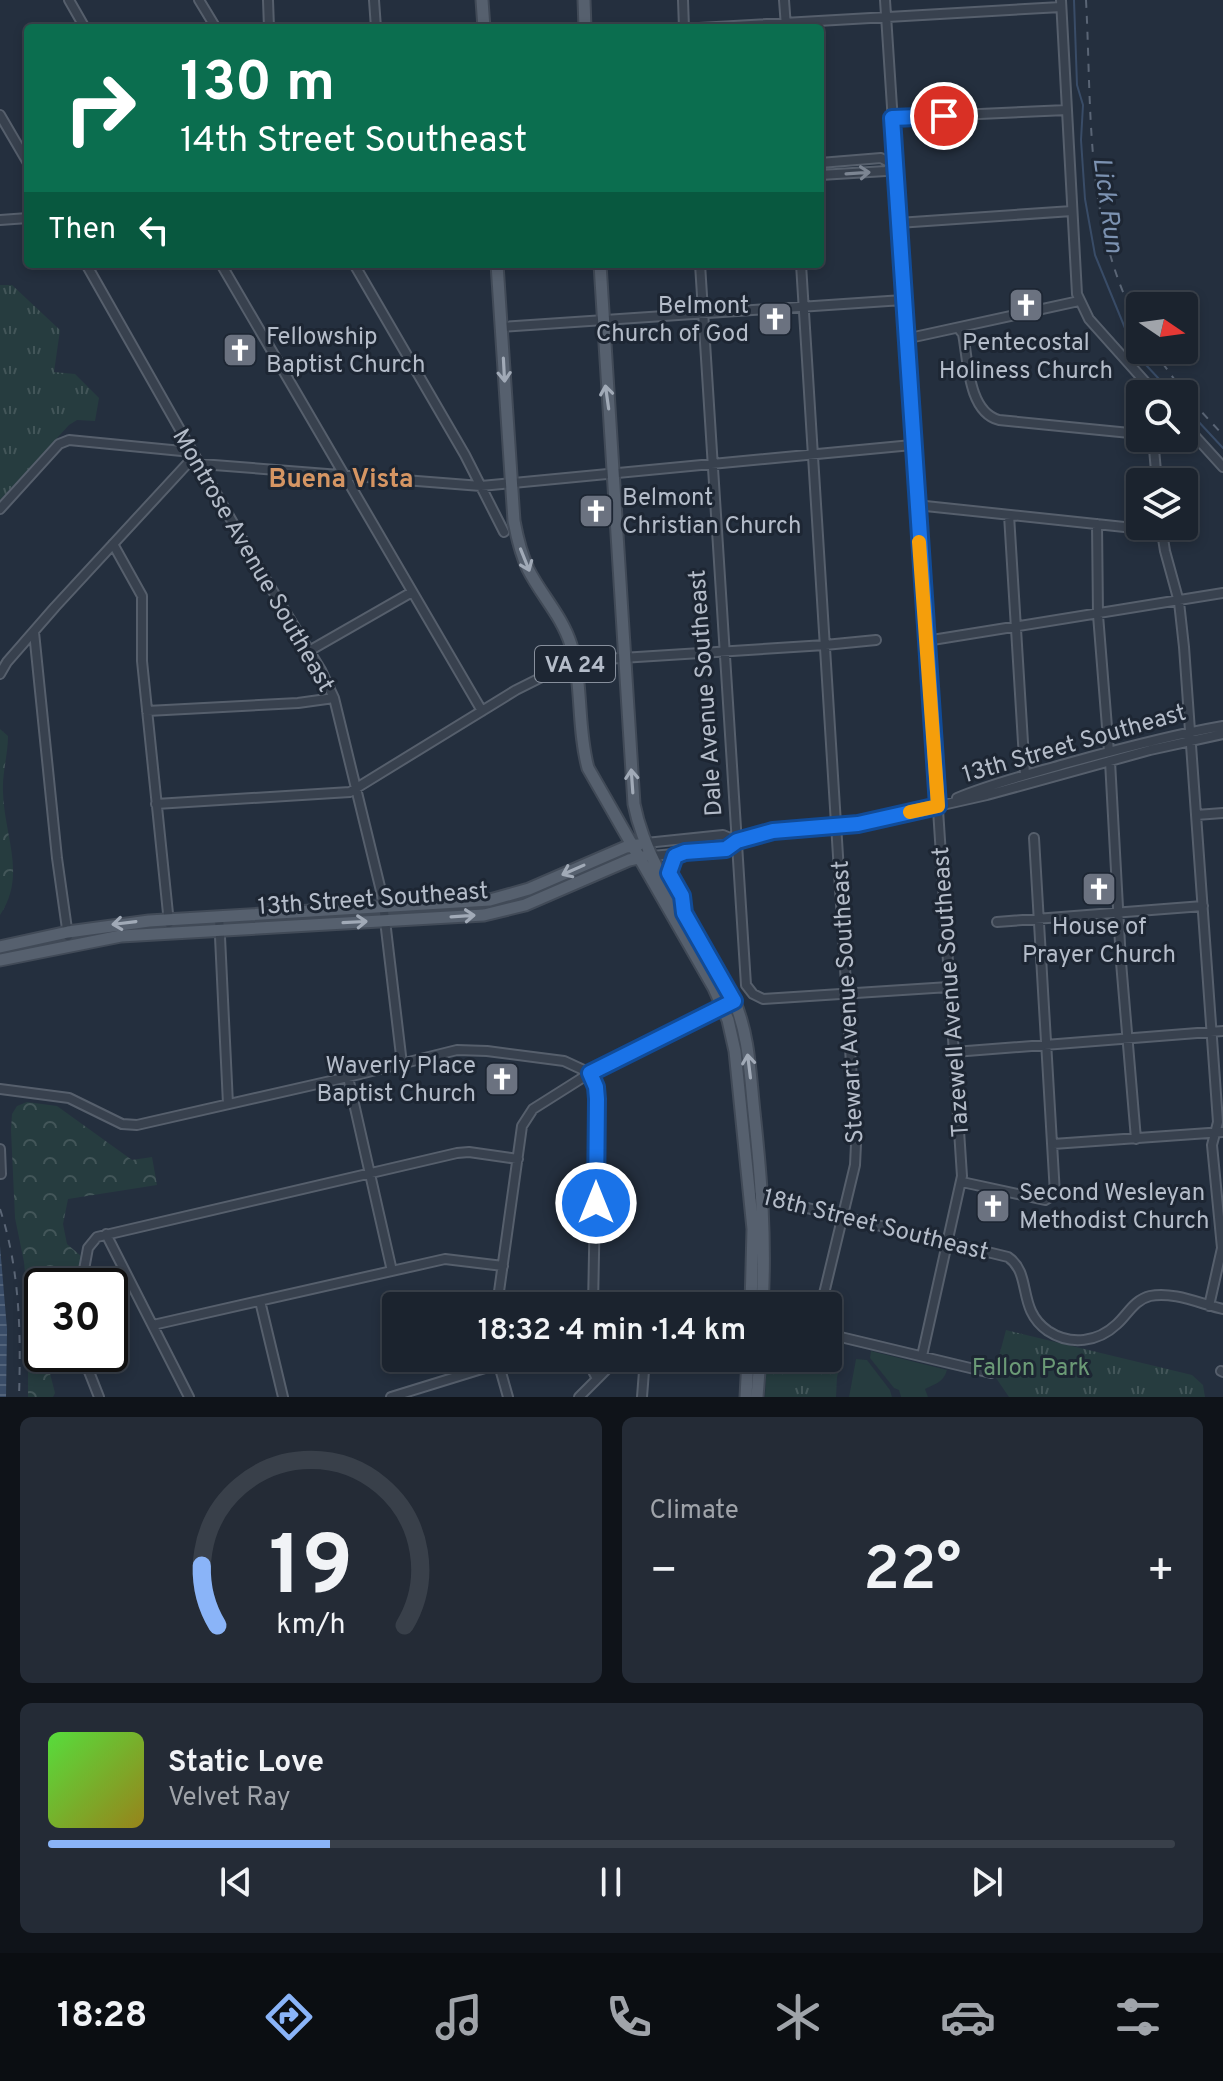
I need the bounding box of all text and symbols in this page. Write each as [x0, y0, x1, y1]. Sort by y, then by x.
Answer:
text: 130 m [180, 50, 335, 120]
icon: right [48, 56, 152, 160]
pin [910, 82, 978, 150]
icon: arrive [922, 94, 966, 138]
text: 14th Street Southeast [180, 119, 527, 165]
water label: Lick Run [1083, 155, 1130, 255]
one-way arrow [844, 165, 871, 180]
icon: left [132, 208, 176, 252]
text: Then [48, 212, 116, 249]
church icon: Pentecostal Holiness Church [1007, 286, 1045, 324]
place label: Belmont Church of God [596, 292, 749, 350]
north arrow [1126, 292, 1198, 364]
map controls [1126, 292, 1198, 540]
church icon: Belmont Church of God [756, 300, 794, 338]
place label: Fellowship Baptist Church [266, 323, 426, 381]
place label: Pentecostal Holiness Church [939, 329, 1113, 387]
church icon: Fellowship Baptist Church [221, 331, 259, 369]
one-way arrow [497, 356, 512, 383]
button: search [1126, 380, 1198, 452]
one-way arrow [600, 384, 615, 411]
street label: Montrose Avenue Southeast [165, 424, 340, 698]
district label: Buena Vista [268, 464, 414, 497]
button: layers [1126, 468, 1198, 540]
place label: Belmont Christian Church [622, 484, 801, 542]
church icon: Belmont Christian Church [577, 492, 615, 530]
one-way arrow [519, 547, 533, 572]
street label: Dale Avenue Southeast [683, 569, 731, 817]
road number: VA 24 [535, 646, 615, 682]
street label: 13th Street Southeast [959, 699, 1190, 791]
one-way arrow [624, 768, 639, 795]
street label: Tazewell Avenue Southeast [927, 845, 977, 1138]
street label: Stewart Avenue Southeast [827, 859, 871, 1144]
one-way arrow [562, 863, 586, 878]
church icon: House of Prayer Church [1080, 870, 1118, 908]
street label: 13th Street Southeast [257, 877, 490, 923]
one-way arrow [449, 908, 476, 923]
place label: House of Prayer Church [1022, 913, 1176, 971]
one-way arrow [341, 914, 368, 929]
one-way arrow [111, 916, 138, 931]
place label: Waverly Place Baptist Church [316, 1052, 476, 1110]
one-way arrow [741, 1054, 756, 1080]
church icon: Waverly Place Baptist Church [483, 1060, 521, 1098]
position arrow [554, 1161, 638, 1245]
place label: Second Wesleyan Methodist Church [1019, 1179, 1210, 1237]
street label: 18th Street Southeast [760, 1183, 991, 1268]
church icon: Second Wesleyan Methodist Church [974, 1187, 1012, 1225]
speed limit sign: 30 [24, 1268, 128, 1372]
text: 18:32 · 4 min · 1.4 km [478, 1313, 746, 1350]
park label: Fallon Park [972, 1354, 1090, 1384]
text: Climate [650, 1495, 739, 1528]
text: 19 [269, 1519, 353, 1624]
text: 22° [863, 1535, 961, 1611]
text: − [650, 1545, 678, 1601]
text: + [1147, 1545, 1175, 1601]
text: km/h [276, 1608, 345, 1644]
text: Static Love [168, 1745, 324, 1782]
text: Velvet Ray [168, 1782, 291, 1815]
icon: previous [214, 1860, 258, 1904]
icon: pause [589, 1860, 633, 1904]
icon: next [965, 1860, 1009, 1904]
icon: directions [261, 1989, 317, 2045]
icon: music [431, 1989, 487, 2045]
icon: phone [601, 1989, 657, 2045]
icon: climate [770, 1989, 826, 2045]
icon: car [940, 1989, 996, 2045]
icon: filters [1110, 1989, 1166, 2045]
text: 18:28 [57, 1994, 147, 2040]

